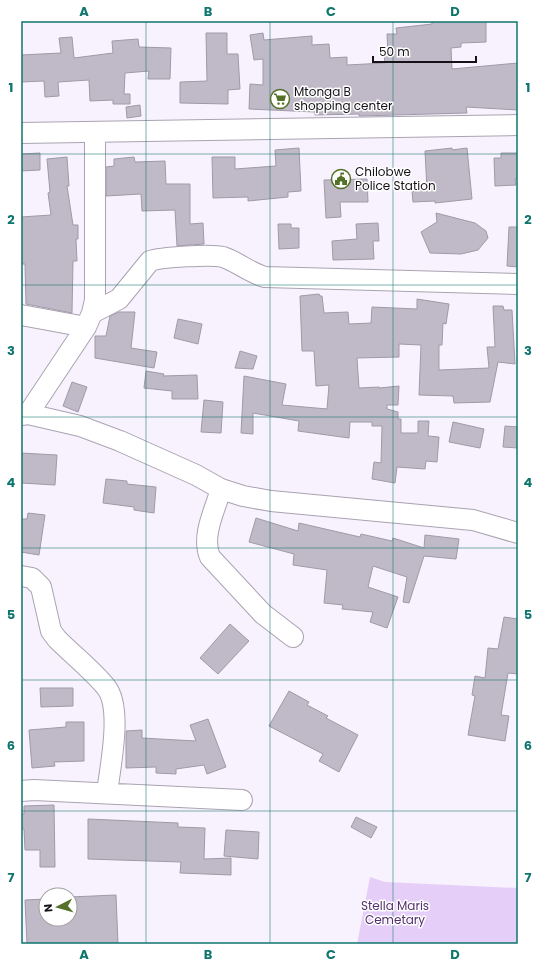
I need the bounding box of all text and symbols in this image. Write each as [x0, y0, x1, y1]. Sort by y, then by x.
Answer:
text: A [79, 2, 89, 21]
text: B [204, 2, 213, 21]
text: C [326, 2, 336, 21]
text: D [450, 2, 460, 21]
scale bar [373, 38, 476, 64]
text: 50 m [379, 43, 410, 60]
text: 1 [9, 78, 13, 97]
text: 1 [526, 78, 530, 97]
place label: Mtonga B shopping center [294, 83, 393, 114]
supermarket icon: Mtonga B shopping center [269, 88, 291, 110]
place label: Chilobwe Police Station [355, 163, 436, 194]
public building icon: Chilobwe Police Station [330, 168, 352, 190]
text: 2 [7, 210, 15, 229]
text: 2 [524, 210, 532, 229]
text: 3 [7, 341, 15, 360]
text: 3 [524, 341, 532, 360]
text: 4 [7, 473, 16, 492]
text: 4 [524, 473, 533, 492]
text: 5 [7, 605, 15, 624]
text: 5 [524, 605, 532, 624]
text: 6 [7, 736, 15, 755]
text: 6 [524, 736, 532, 755]
text: 7 [8, 868, 15, 887]
text: 7 [525, 868, 532, 887]
north arrow [38, 887, 78, 927]
park label: Stella Maris Cemetary [361, 897, 429, 928]
text: N [40, 903, 56, 913]
text: A [79, 945, 89, 964]
text: B [204, 945, 213, 964]
text: C [326, 945, 336, 964]
text: D [450, 945, 460, 964]

